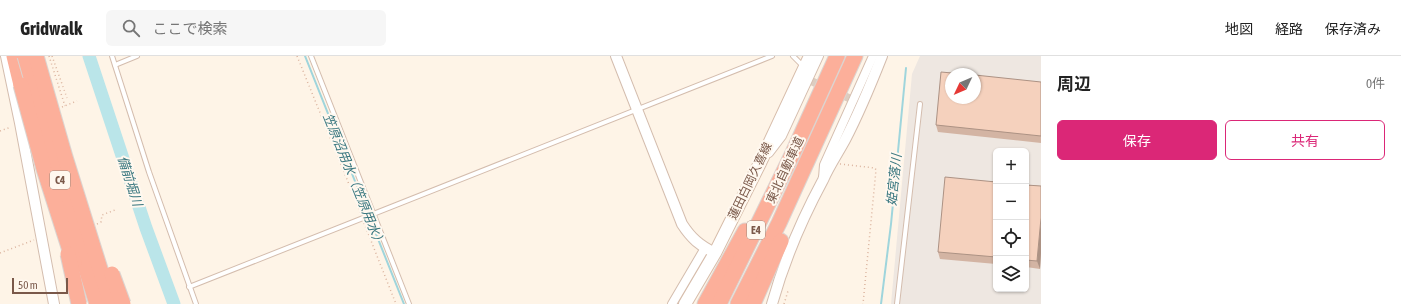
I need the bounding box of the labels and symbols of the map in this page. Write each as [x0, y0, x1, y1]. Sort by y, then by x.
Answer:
north arrow [945, 68, 981, 104]
water label: 笠原沼用水（笠原用水） [320, 111, 388, 249]
street label: 東北自動車道 [763, 134, 807, 206]
street label: 蓮田白岡久喜線 [725, 140, 775, 222]
water label: 姫宮落川 [884, 151, 904, 207]
water label: 備前堀川 [115, 154, 146, 210]
road number: C4 [50, 171, 70, 189]
road number: E4 [747, 221, 765, 239]
scale bar [12, 276, 68, 295]

